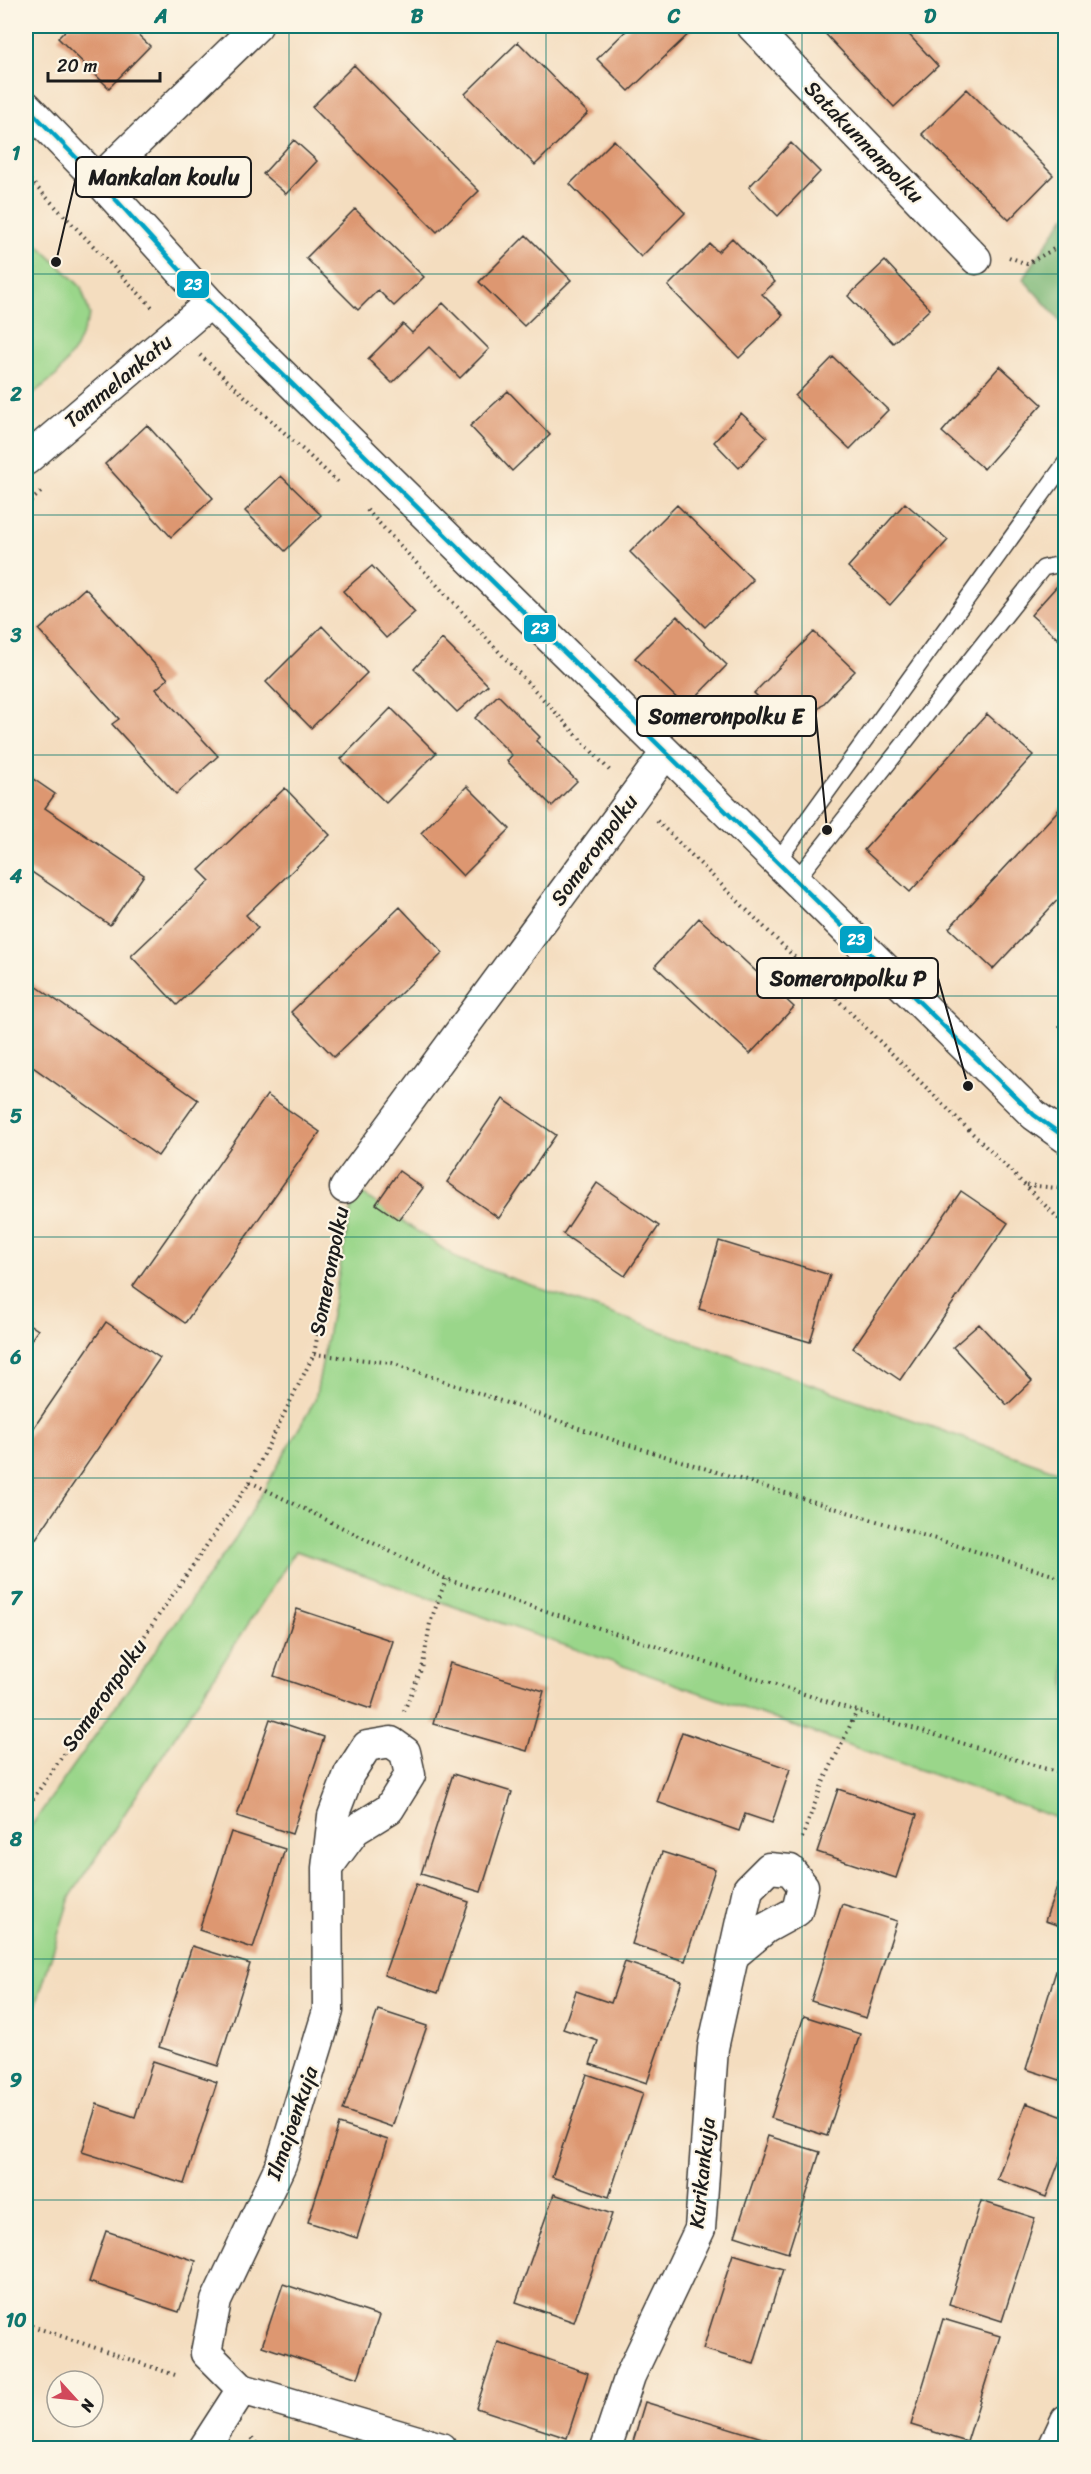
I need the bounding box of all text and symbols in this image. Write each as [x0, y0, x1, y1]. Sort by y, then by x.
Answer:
text: A [153, 0, 168, 34]
text: B [411, 0, 424, 34]
text: C [667, 0, 681, 34]
text: D [924, 0, 937, 34]
scale bar [48, 45, 160, 83]
text: 20 m [57, 50, 97, 82]
street label: Satakunnanpolku [795, 71, 933, 213]
text: 1 [12, 136, 21, 171]
callout: Mankalan koulu [76, 157, 251, 197]
text: Mankalan koulu [87, 158, 240, 197]
line badge: 23 [176, 270, 210, 299]
text: 23 [183, 270, 202, 299]
street label: Tammelankatu [55, 323, 182, 438]
text: 2 [9, 377, 22, 412]
line badge: 23 [523, 614, 557, 643]
text: 23 [530, 614, 549, 643]
text: 3 [10, 618, 22, 653]
callout: Someronpolku E [637, 696, 816, 736]
text: Someronpolku E [647, 697, 806, 736]
street label: Someronpolku [540, 785, 648, 914]
text: 4 [9, 859, 23, 894]
line badge: 23 [839, 925, 873, 954]
text: 23 [846, 925, 865, 954]
callout: Someronpolku P [757, 958, 938, 998]
text: Someronpolku P [769, 959, 927, 998]
text: 5 [10, 1099, 22, 1134]
street label: Someronpolku [298, 1202, 360, 1339]
text: 6 [9, 1340, 22, 1375]
text: 7 [10, 1581, 23, 1616]
street label: Someronpolku [51, 1630, 158, 1760]
text: 8 [9, 1822, 23, 1857]
street label: Ilmajoenkuja [254, 2060, 329, 2186]
text: 9 [10, 2063, 22, 2098]
street label: Kurikankuja [677, 2115, 727, 2230]
text: 10 [5, 2303, 27, 2338]
north arrow [45, 2369, 105, 2429]
text: N [72, 2393, 104, 2418]

